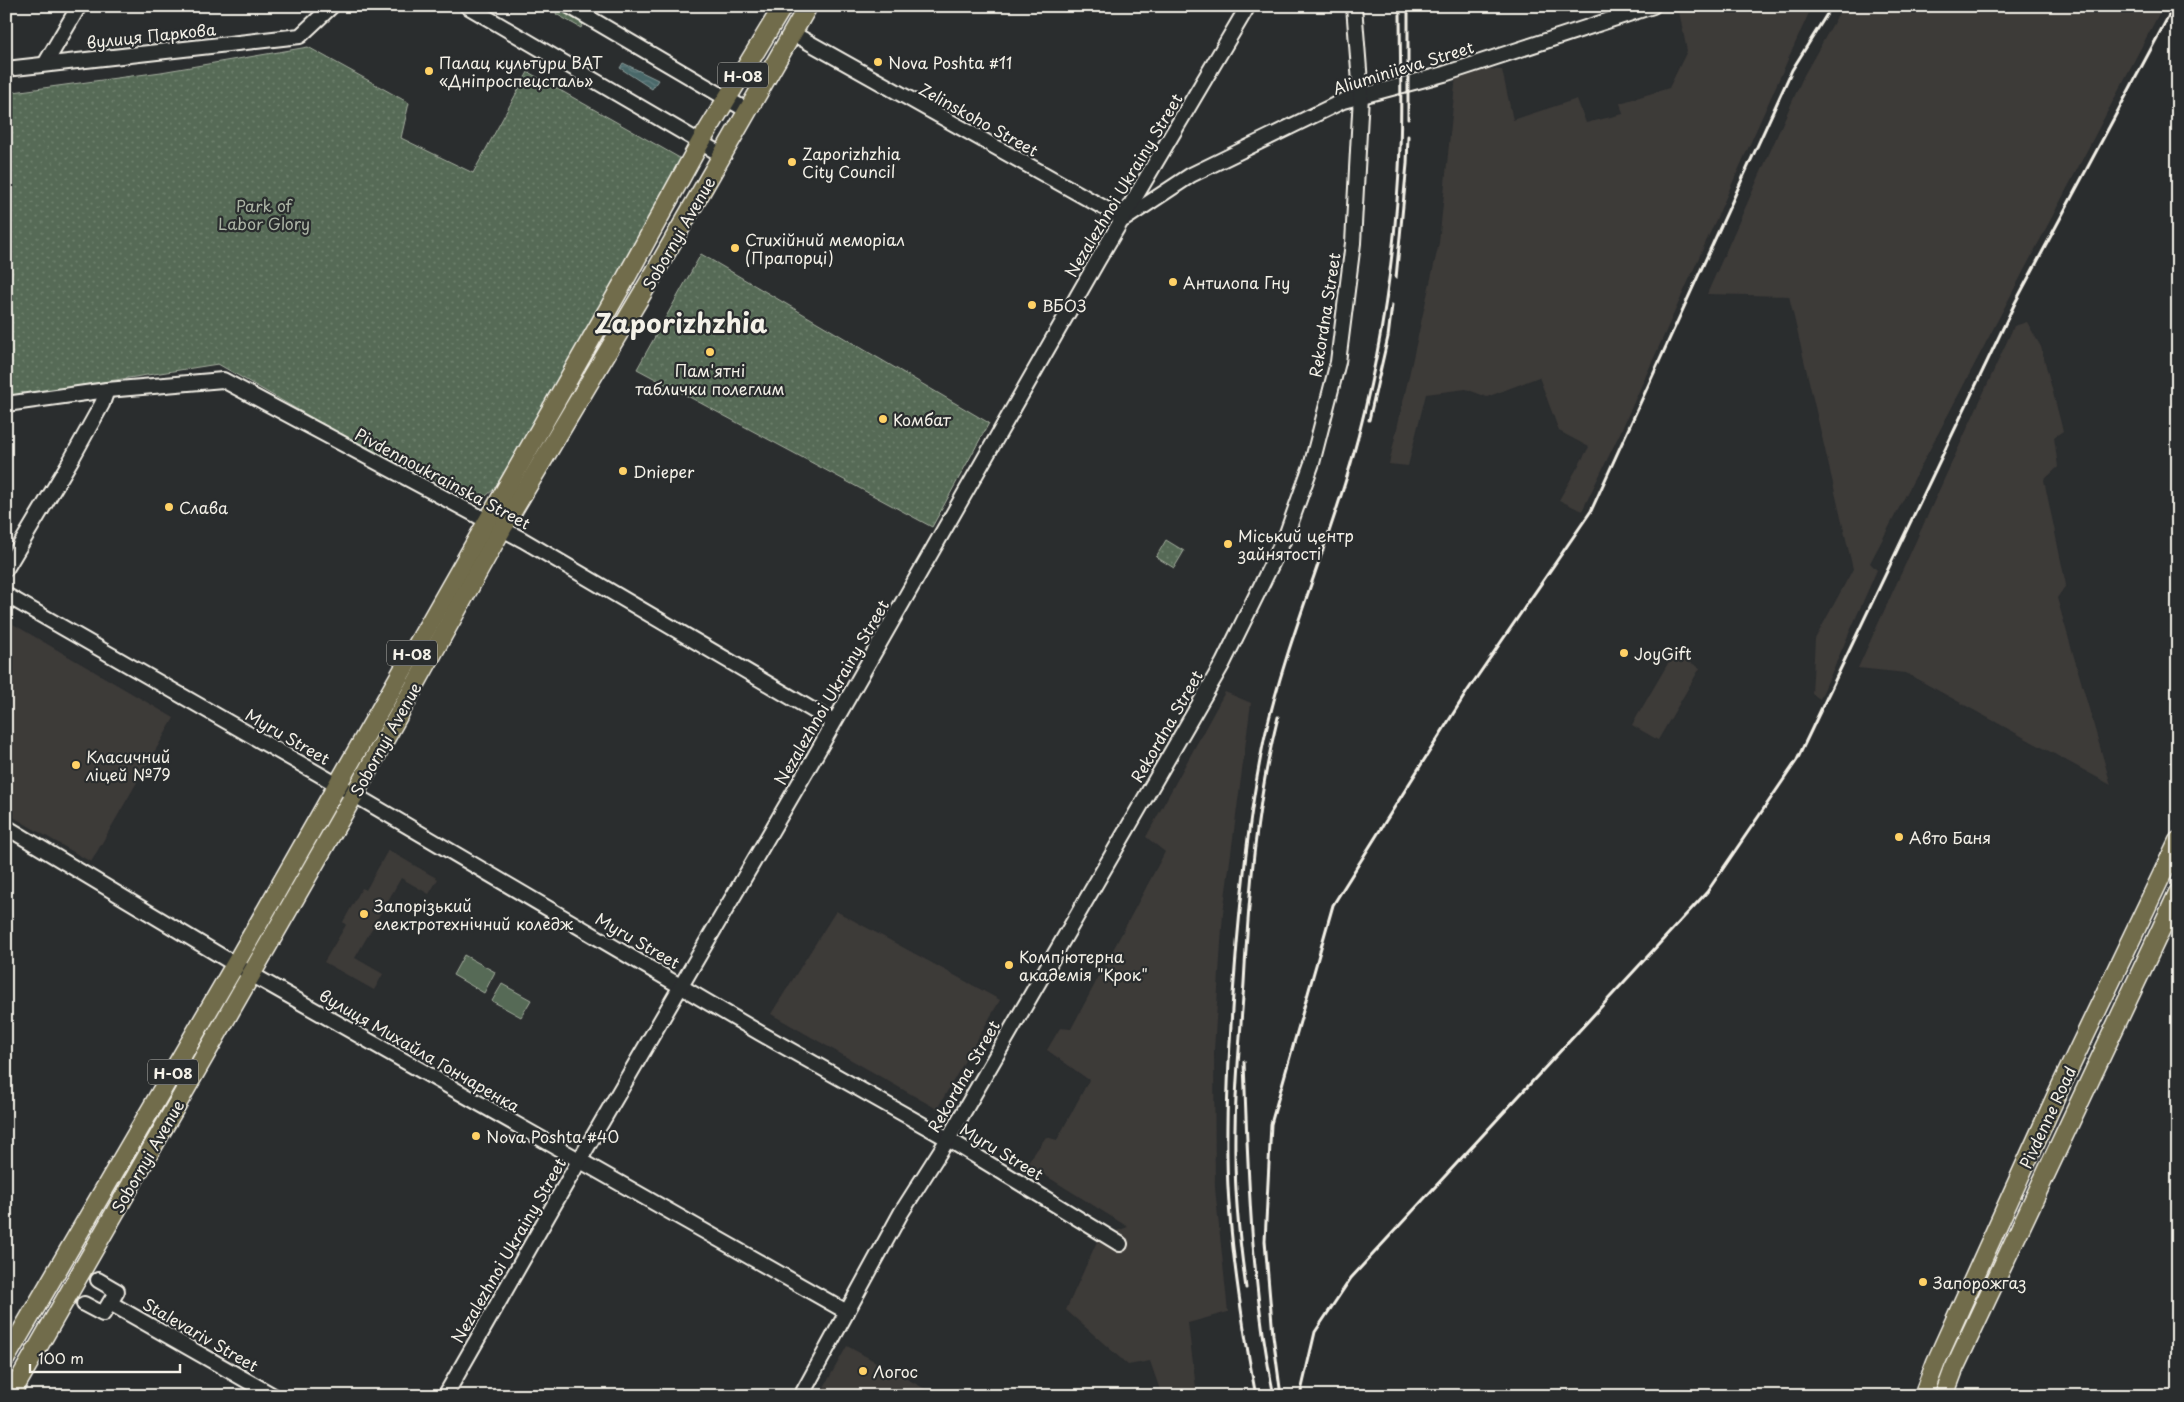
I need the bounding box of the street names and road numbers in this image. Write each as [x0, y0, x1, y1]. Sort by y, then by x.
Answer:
street label: вулиця Паркова [85, 16, 217, 54]
street label: Aliuminiieva Street [1330, 34, 1477, 100]
road number: Н-08 [718, 62, 768, 88]
street label: Zelinskoho Street [915, 76, 1043, 162]
street label: Nezalezhnoi Ukrainy Street [1058, 88, 1188, 282]
street label: Sobornyi Avenue [636, 172, 720, 294]
street label: Rekordna Street [1302, 250, 1346, 379]
street label: Pivdennoukrainska Street [351, 422, 535, 534]
street label: Nezalezhnoi Ukrainy Street [768, 594, 894, 789]
road number: Н-08 [387, 640, 437, 666]
street label: Rekordna Street [1124, 665, 1208, 787]
street label: Sobornyi Avenue [344, 677, 426, 800]
street label: Myru Street [241, 702, 335, 770]
street label: Myru Street [591, 906, 685, 974]
street label: вулиця Михайла Гончаренка [315, 983, 525, 1117]
street label: Rekordna Street [921, 1015, 1005, 1137]
road number: Н-08 [148, 1060, 198, 1084]
street label: Pivdenne Road [2013, 1062, 2081, 1172]
street label: Sobornyi Avenue [105, 1095, 189, 1217]
street label: Myru Street [956, 1117, 1049, 1186]
street label: Nezalezhnoi Ukrainy Street [445, 1152, 571, 1347]
street label: Stalevariv Street [139, 1291, 264, 1377]

